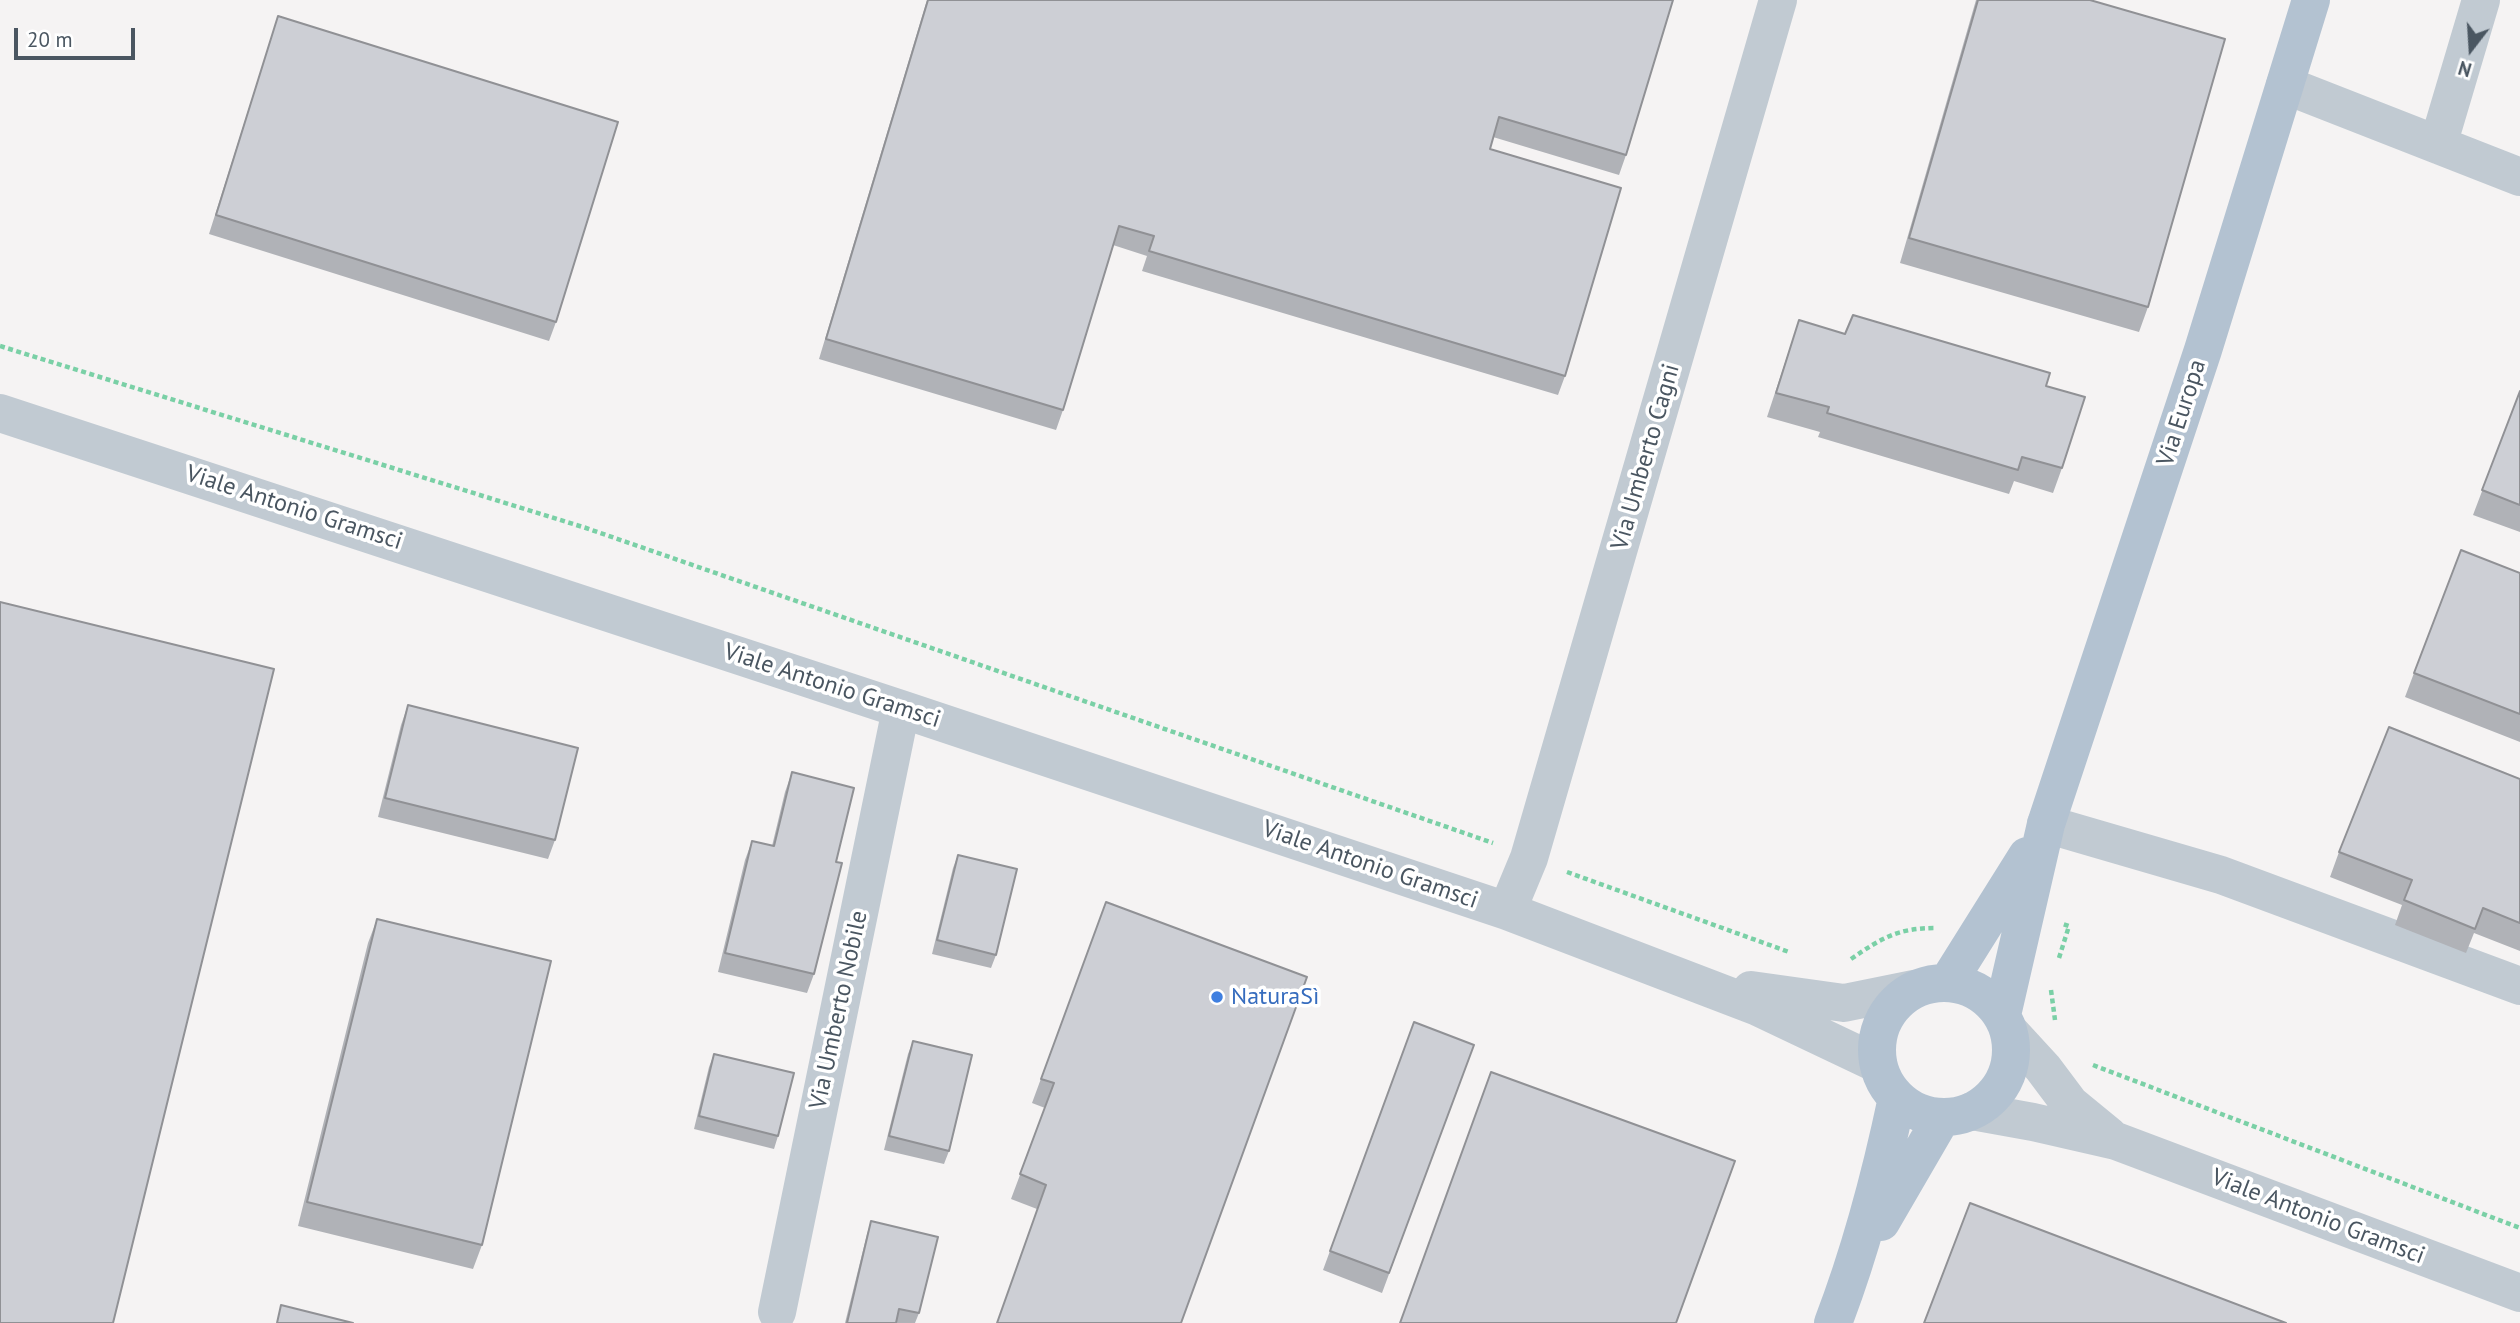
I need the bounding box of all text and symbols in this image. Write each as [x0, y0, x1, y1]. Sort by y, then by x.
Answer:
scale bar [18, 14, 138, 58]
north arrow [2436, 14, 2506, 84]
text: 20 m [27, 26, 73, 53]
text: N [2455, 56, 2474, 82]
street label: Via Europa [2151, 356, 2213, 470]
street label: Via Umberto Cagni [1606, 361, 1686, 553]
street label: Viale Antonio Gramsci [182, 459, 406, 557]
street label: Viale Antonio Gramsci [720, 637, 944, 735]
street label: Viale Antonio Gramsci [1259, 815, 1481, 915]
street label: Via Umberto Nobile [804, 908, 874, 1112]
place label: NaturaSì [1231, 983, 1319, 1011]
marker: NaturaSì [1209, 989, 1225, 1005]
street label: Viale Antonio Gramsci [2207, 1163, 2429, 1271]

